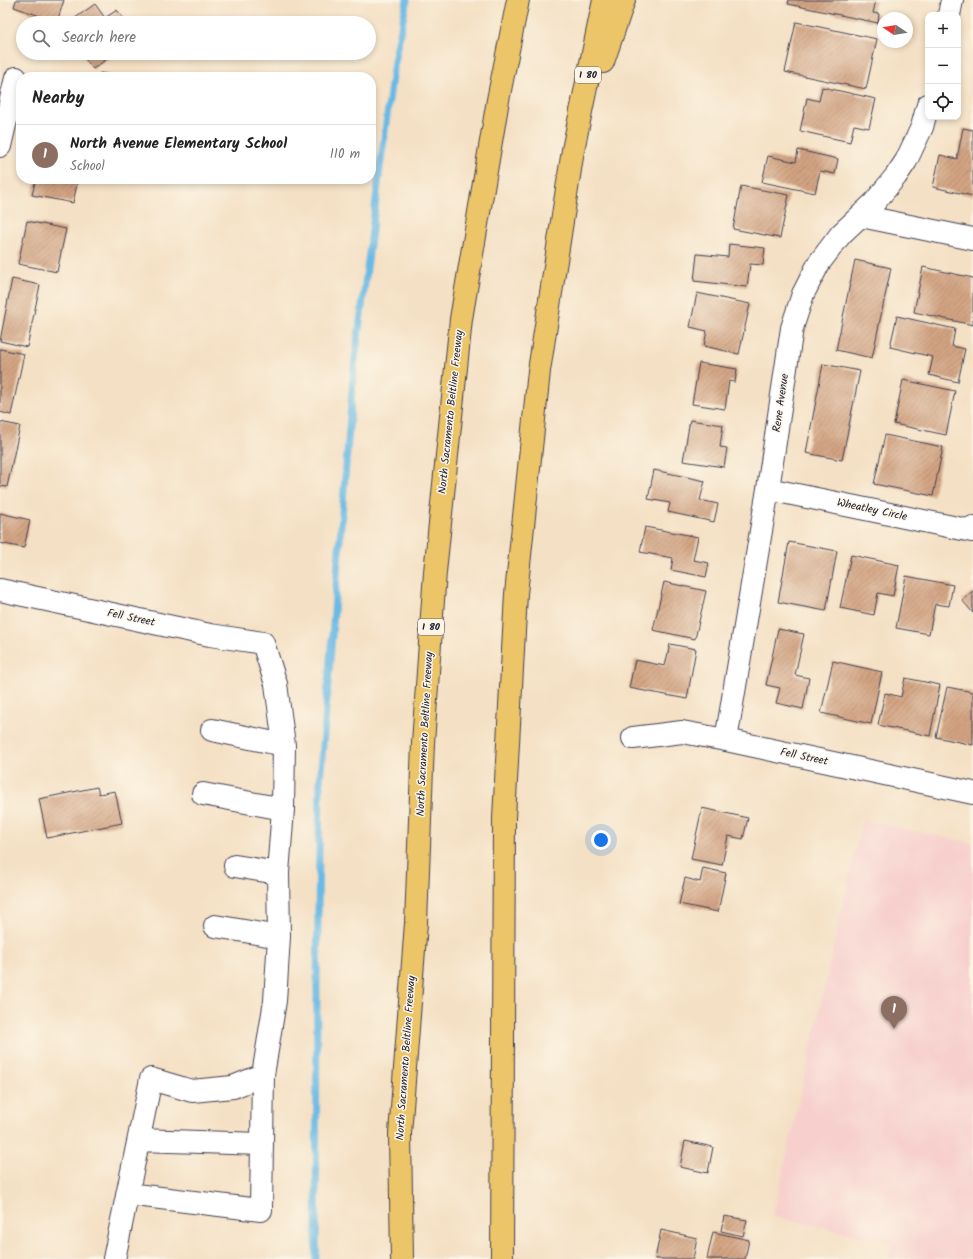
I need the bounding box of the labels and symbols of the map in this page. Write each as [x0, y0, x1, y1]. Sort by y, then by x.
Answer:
north arrow [877, 12, 913, 48]
road number: I 80 [575, 67, 601, 83]
street label: North Sacramento Beltline Freeway [433, 328, 469, 495]
street label: Rene Avenue [768, 372, 794, 433]
street label: Wheatley Circle [835, 494, 909, 526]
street label: Fell Street [105, 604, 157, 632]
road number: I 80 [418, 619, 444, 635]
street label: North Sacramento Beltline Freeway [412, 650, 438, 817]
street label: Fell Street [778, 743, 830, 771]
your location [591, 830, 611, 850]
street label: North Sacramento Beltline Freeway [391, 974, 421, 1141]
pin: 1 [881, 996, 907, 1029]

